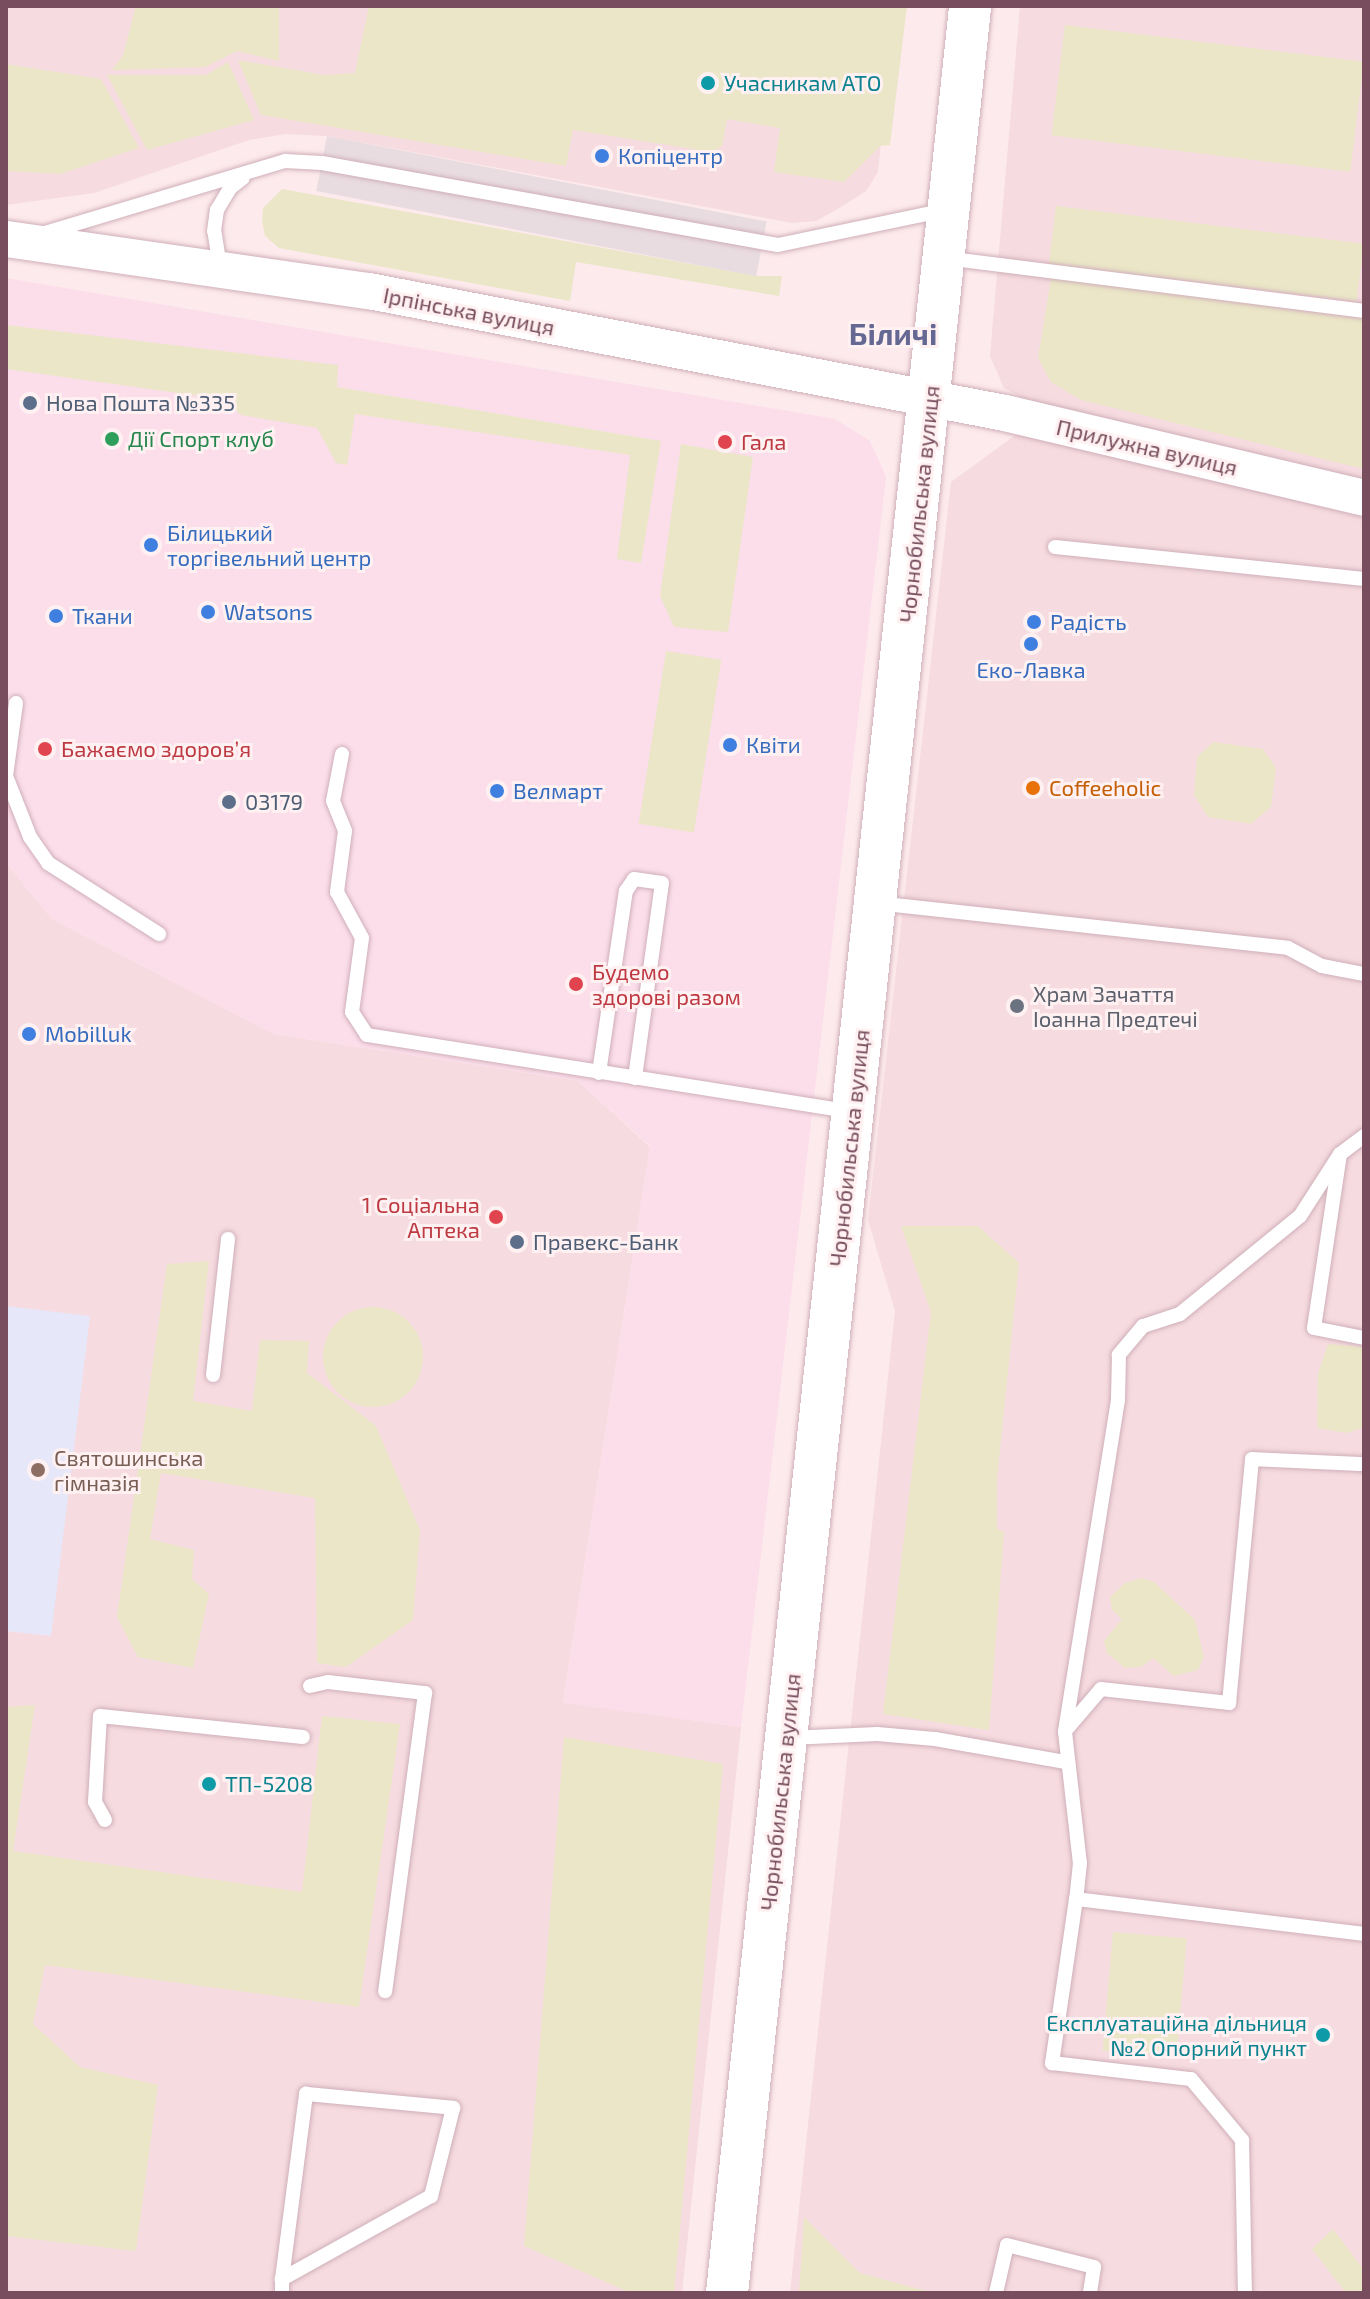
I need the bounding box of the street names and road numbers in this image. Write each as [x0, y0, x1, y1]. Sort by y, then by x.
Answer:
street label: Ірпінська вулиця [381, 281, 557, 341]
street label: Чорнобильська вулиця [893, 384, 945, 624]
street label: Прилужна вулиця [1054, 413, 1240, 481]
street label: Чорнобильська вулиця [823, 1028, 875, 1268]
street label: Чорнобильська вулиця [754, 1672, 806, 1912]

